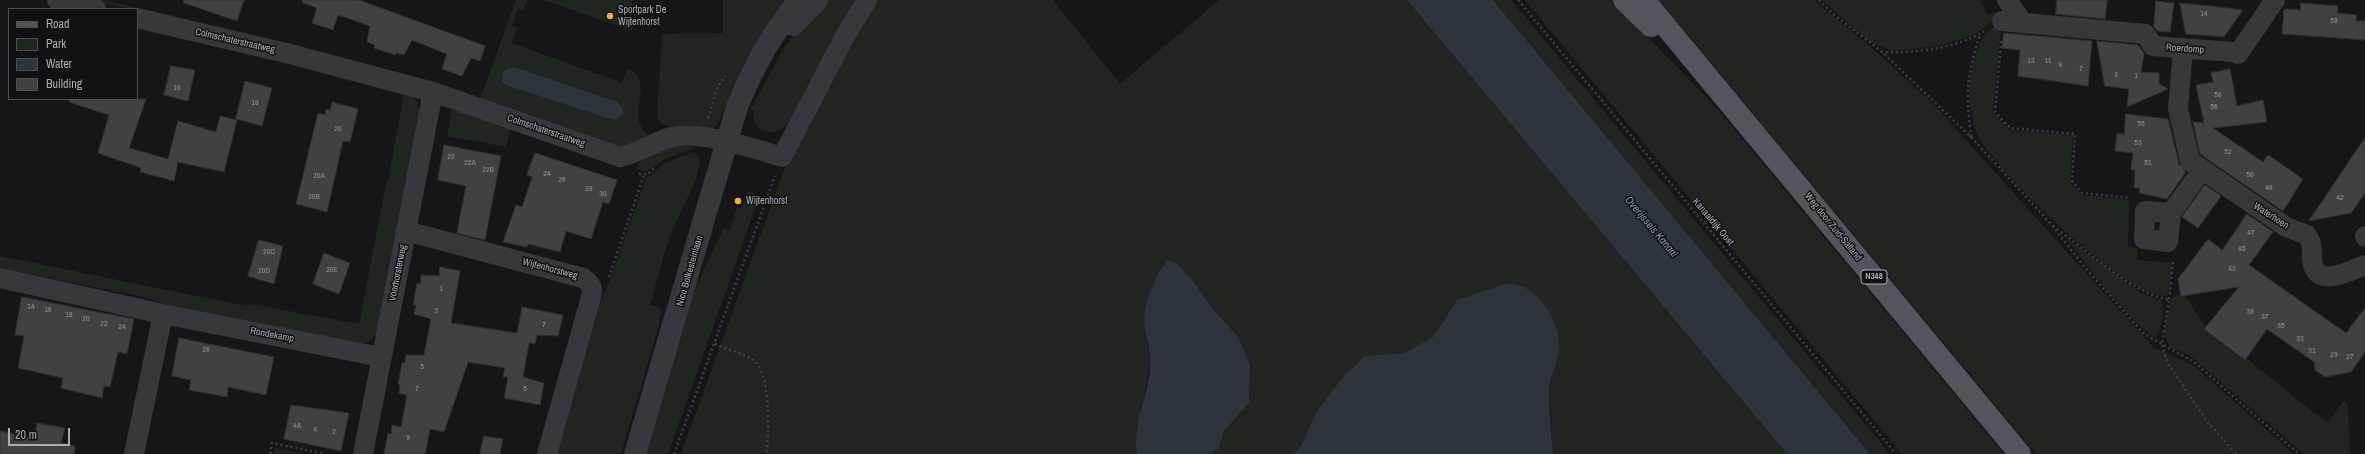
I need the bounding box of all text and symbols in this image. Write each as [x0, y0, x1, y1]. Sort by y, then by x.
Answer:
place label: Sportpark De Wijtenhorst [618, 4, 666, 28]
legend [8, 8, 138, 100]
house number: 14 [2200, 9, 2208, 19]
marker: Sportpark De Wijtenhorst [605, 11, 615, 21]
text: Road [46, 16, 70, 32]
house number: 59 [2330, 16, 2338, 26]
street label: Colmschaterstraatweg [194, 26, 276, 56]
text: Park [46, 36, 66, 52]
street label: Roerdomp [2165, 42, 2205, 56]
text: Water [46, 56, 72, 72]
house number: 13 [2027, 56, 2035, 66]
house number: 11 [2045, 56, 2051, 66]
house number: 9 [2058, 60, 2062, 70]
house number: 7 [2079, 64, 2083, 74]
house number: 3 [2114, 70, 2118, 80]
house number: 1 [2134, 71, 2138, 81]
text: Building [46, 76, 82, 92]
house number: 16 [173, 83, 181, 93]
house number: 58 [2214, 90, 2222, 100]
house number: 18 [251, 98, 259, 108]
house number: 56 [2210, 102, 2218, 112]
street label: Colmschaterstraatweg [505, 112, 587, 150]
house number: 55 [2137, 119, 2145, 129]
house number: 20 [334, 124, 342, 134]
house number: 53 [2134, 138, 2142, 148]
house number: 52 [2224, 147, 2232, 157]
house number: 22 [447, 152, 455, 162]
house number: 22A [464, 158, 476, 168]
house number: 51 [2144, 158, 2152, 168]
house number: 22B [482, 165, 494, 175]
house number: 24 [543, 169, 551, 179]
house number: 50 [2246, 170, 2254, 180]
house number: 20A [313, 171, 325, 181]
house number: 26 [558, 175, 566, 185]
house number: 48 [2265, 183, 2273, 193]
house number: 28 [585, 184, 593, 194]
house number: 30 [599, 189, 607, 199]
street label: Weg door Zuid-Salland [1802, 191, 1864, 263]
house number: 20B [308, 192, 320, 202]
house number: 42 [2336, 193, 2344, 203]
water label: Overijssels Kanaal [1622, 194, 1680, 260]
place label: Wijtenhorst [746, 195, 787, 207]
marker: Wijtenhorst [733, 196, 743, 206]
street label: Kanaaldijk Oost [1690, 196, 1736, 248]
street label: Waterhoen [2251, 200, 2291, 232]
house number: 47 [2247, 228, 2255, 238]
street label: Nico Bolkesteinlaan [674, 234, 706, 308]
street label: Voorhorsterweg [387, 244, 409, 302]
house number: 45 [2238, 244, 2246, 254]
house number: 20C [263, 247, 275, 257]
street label: Wijtenhorstweg [521, 256, 579, 282]
house number: 43 [2228, 264, 2236, 274]
house number: 20E [326, 265, 338, 275]
house number: 20D [258, 266, 270, 276]
road number: N348 [1861, 270, 1887, 284]
house number: 1 [439, 284, 443, 294]
house number: 14 [27, 302, 35, 312]
house number: 16 [44, 305, 52, 315]
house number: 3 [434, 306, 438, 316]
house number: 39 [2246, 307, 2254, 317]
house number: 18 [65, 310, 73, 320]
house number: 37 [2261, 312, 2269, 322]
house number: 20 [82, 314, 90, 324]
house number: 22 [100, 319, 108, 329]
house number: 7 [542, 320, 546, 330]
house number: 35 [2277, 321, 2285, 331]
house number: 24 [118, 322, 126, 332]
street label: Rondekamp [249, 325, 295, 345]
house number: 33 [2296, 334, 2304, 344]
house number: 28 [202, 345, 210, 355]
house number: 31 [2308, 346, 2316, 356]
house number: 29 [2330, 350, 2338, 360]
house number: 27 [2346, 352, 2354, 362]
house number: 5 [420, 362, 424, 372]
house number: 7 [415, 384, 419, 394]
house number: 5 [523, 384, 527, 394]
scale bar [10, 420, 72, 446]
house number: 4A [293, 421, 301, 431]
house number: 4 [313, 425, 317, 435]
text: 20 m [15, 427, 37, 443]
house number: 2 [332, 427, 336, 437]
house number: 9 [406, 433, 410, 443]

